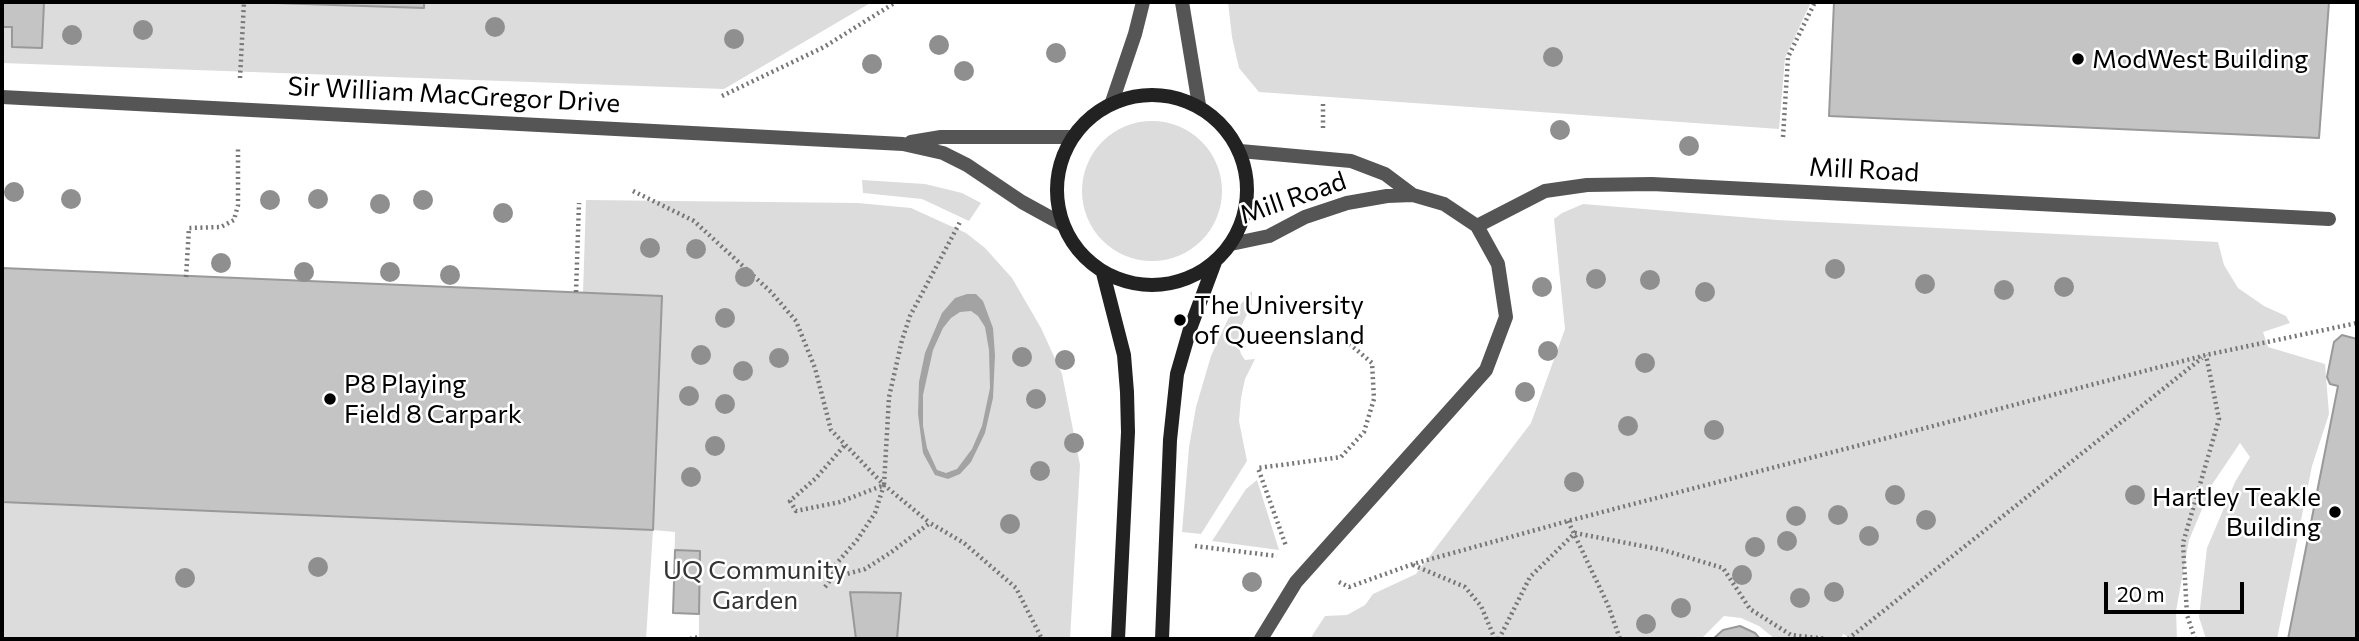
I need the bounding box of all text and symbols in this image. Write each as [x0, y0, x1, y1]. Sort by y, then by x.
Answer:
place label: ModWest Building [2092, 43, 2308, 75]
marker: ModWest Building [2070, 51, 2086, 67]
street label: Sir William MacGregor Drive [287, 71, 621, 119]
street label: Mill Road [1808, 152, 1920, 188]
street label: Mill Road [1236, 165, 1350, 231]
place label: The University of Queensland [1194, 289, 1365, 350]
marker: The University of Queensland [1172, 312, 1188, 328]
place label: P8 Playing Field 8 Carpark [344, 368, 522, 430]
marker: P8 Playing Field 8 Carpark [322, 391, 338, 407]
place label: Hartley Teakle Building [2152, 481, 2321, 542]
marker: Hartley Teakle Building [2327, 504, 2343, 520]
park label: UQ Community Garden [663, 554, 847, 616]
scale bar [2107, 568, 2247, 612]
text: 20 m [2117, 581, 2165, 606]

